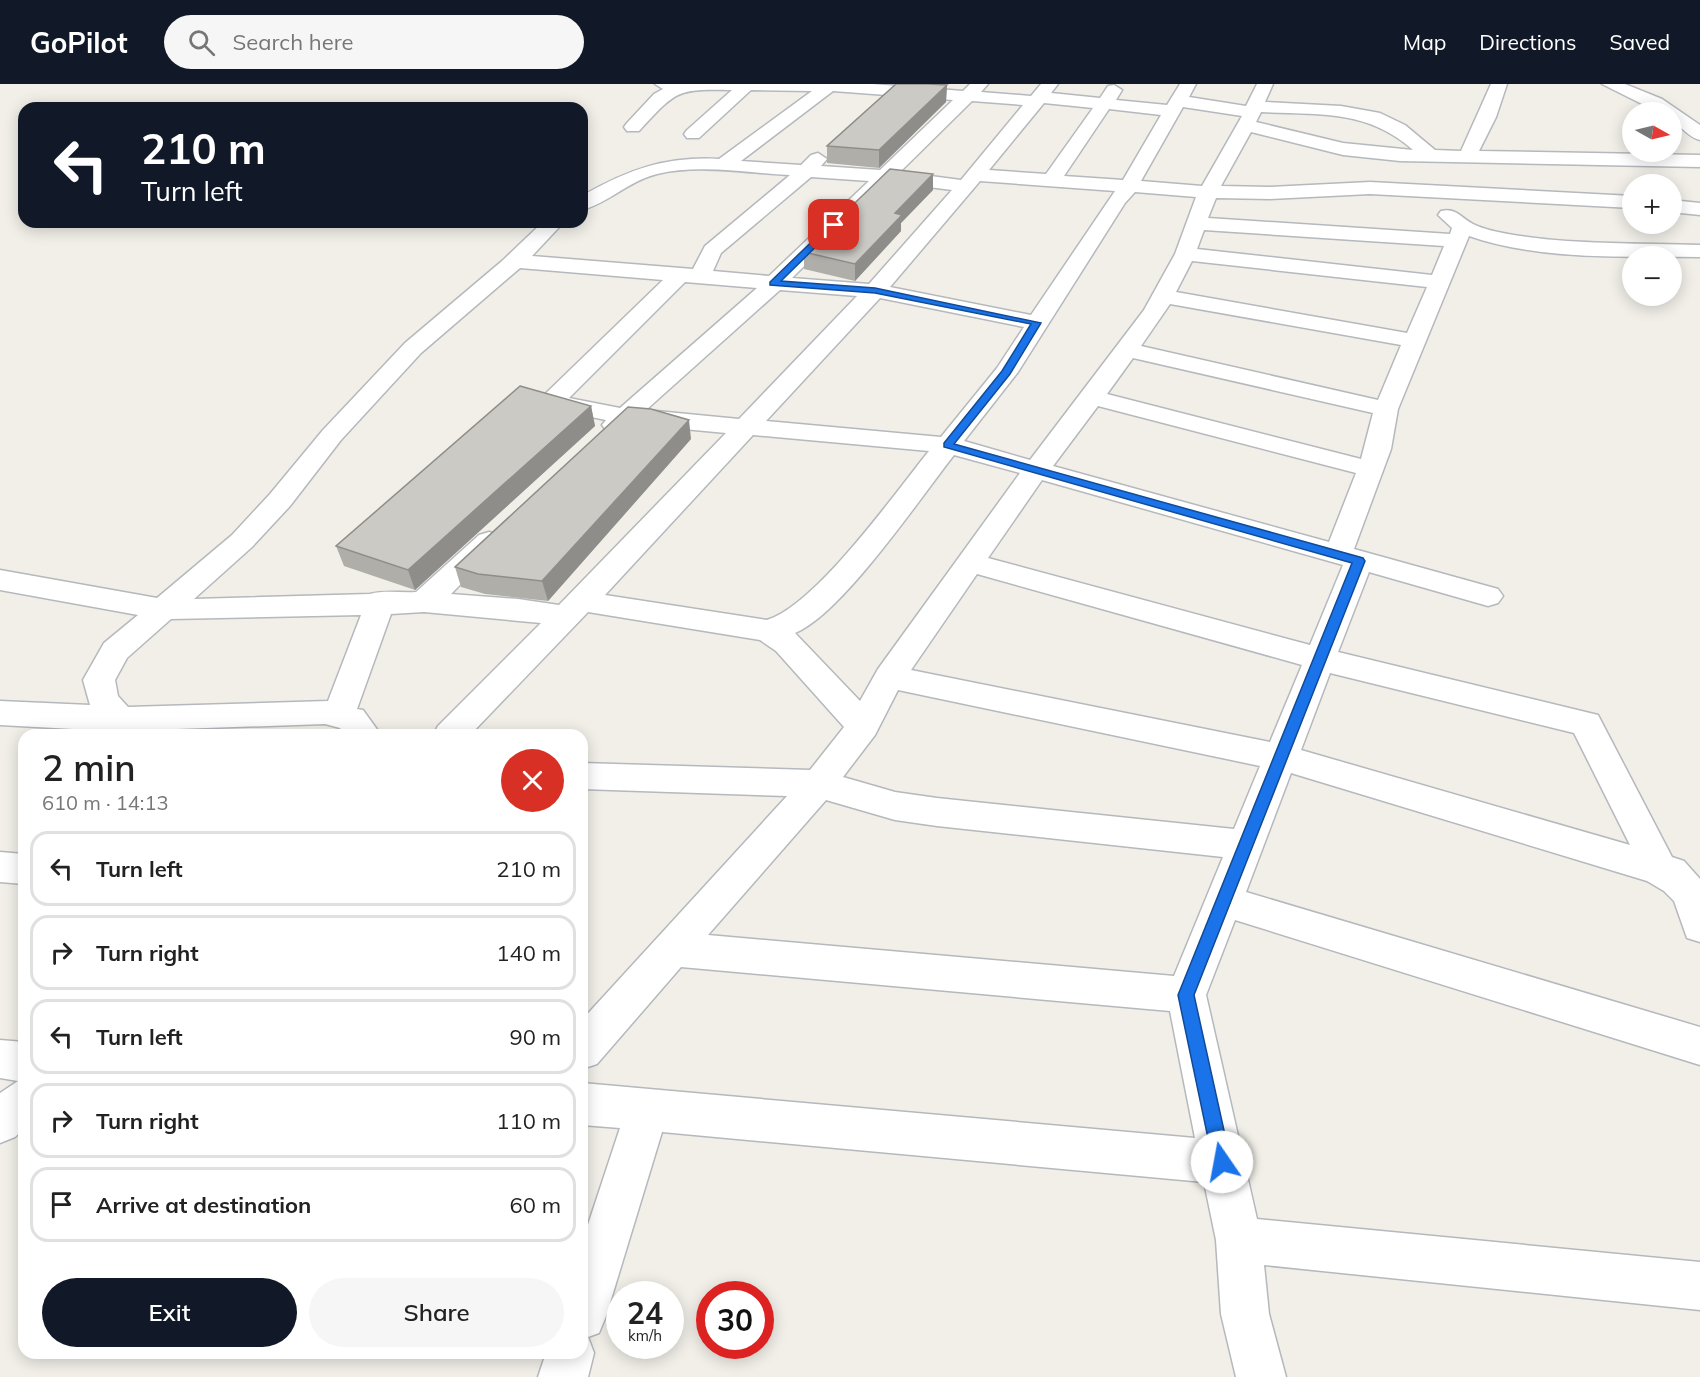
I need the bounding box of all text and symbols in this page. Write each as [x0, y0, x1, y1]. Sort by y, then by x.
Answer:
search box [164, 15, 584, 69]
text: GoPilot [30, 25, 128, 60]
icon: search [185, 26, 218, 59]
text: Search here [233, 28, 354, 56]
text: Map [1403, 29, 1446, 55]
text: Directions [1479, 29, 1576, 55]
text: Saved [1609, 29, 1670, 55]
north arrow [1622, 102, 1682, 162]
map controls [1622, 102, 1682, 306]
text: 210 m [141, 122, 266, 175]
icon: left [42, 126, 120, 204]
text: Turn left [141, 174, 243, 208]
button: + [1622, 174, 1682, 234]
pin [808, 199, 859, 250]
icon: arrive [817, 208, 850, 241]
button: − [1622, 246, 1682, 306]
text: 2 min [42, 745, 136, 790]
button: close [501, 749, 564, 812]
text: 610 m · 14:13 [42, 790, 168, 815]
icon: left [45, 852, 78, 885]
text: Turn left [96, 855, 183, 883]
text: 210 m [496, 855, 561, 883]
icon: right [45, 936, 78, 969]
text: Turn right [96, 939, 199, 967]
text: 140 m [496, 939, 561, 967]
icon: left [45, 1020, 78, 1053]
text: Turn left [96, 1023, 183, 1051]
text: 90 m [510, 1023, 561, 1051]
icon: right [45, 1104, 78, 1137]
text: Turn right [96, 1107, 199, 1135]
text: 110 m [496, 1107, 561, 1135]
position arrow [1190, 1130, 1254, 1194]
icon: arrive [45, 1188, 78, 1221]
text: Arrive at destination [96, 1191, 311, 1219]
text: 60 m [510, 1191, 561, 1219]
button: Exit [42, 1278, 297, 1347]
button: Share [309, 1278, 564, 1347]
speed limit sign: 30 [696, 1281, 774, 1359]
text: 24 [627, 1294, 663, 1332]
text: km/h [628, 1326, 662, 1345]

